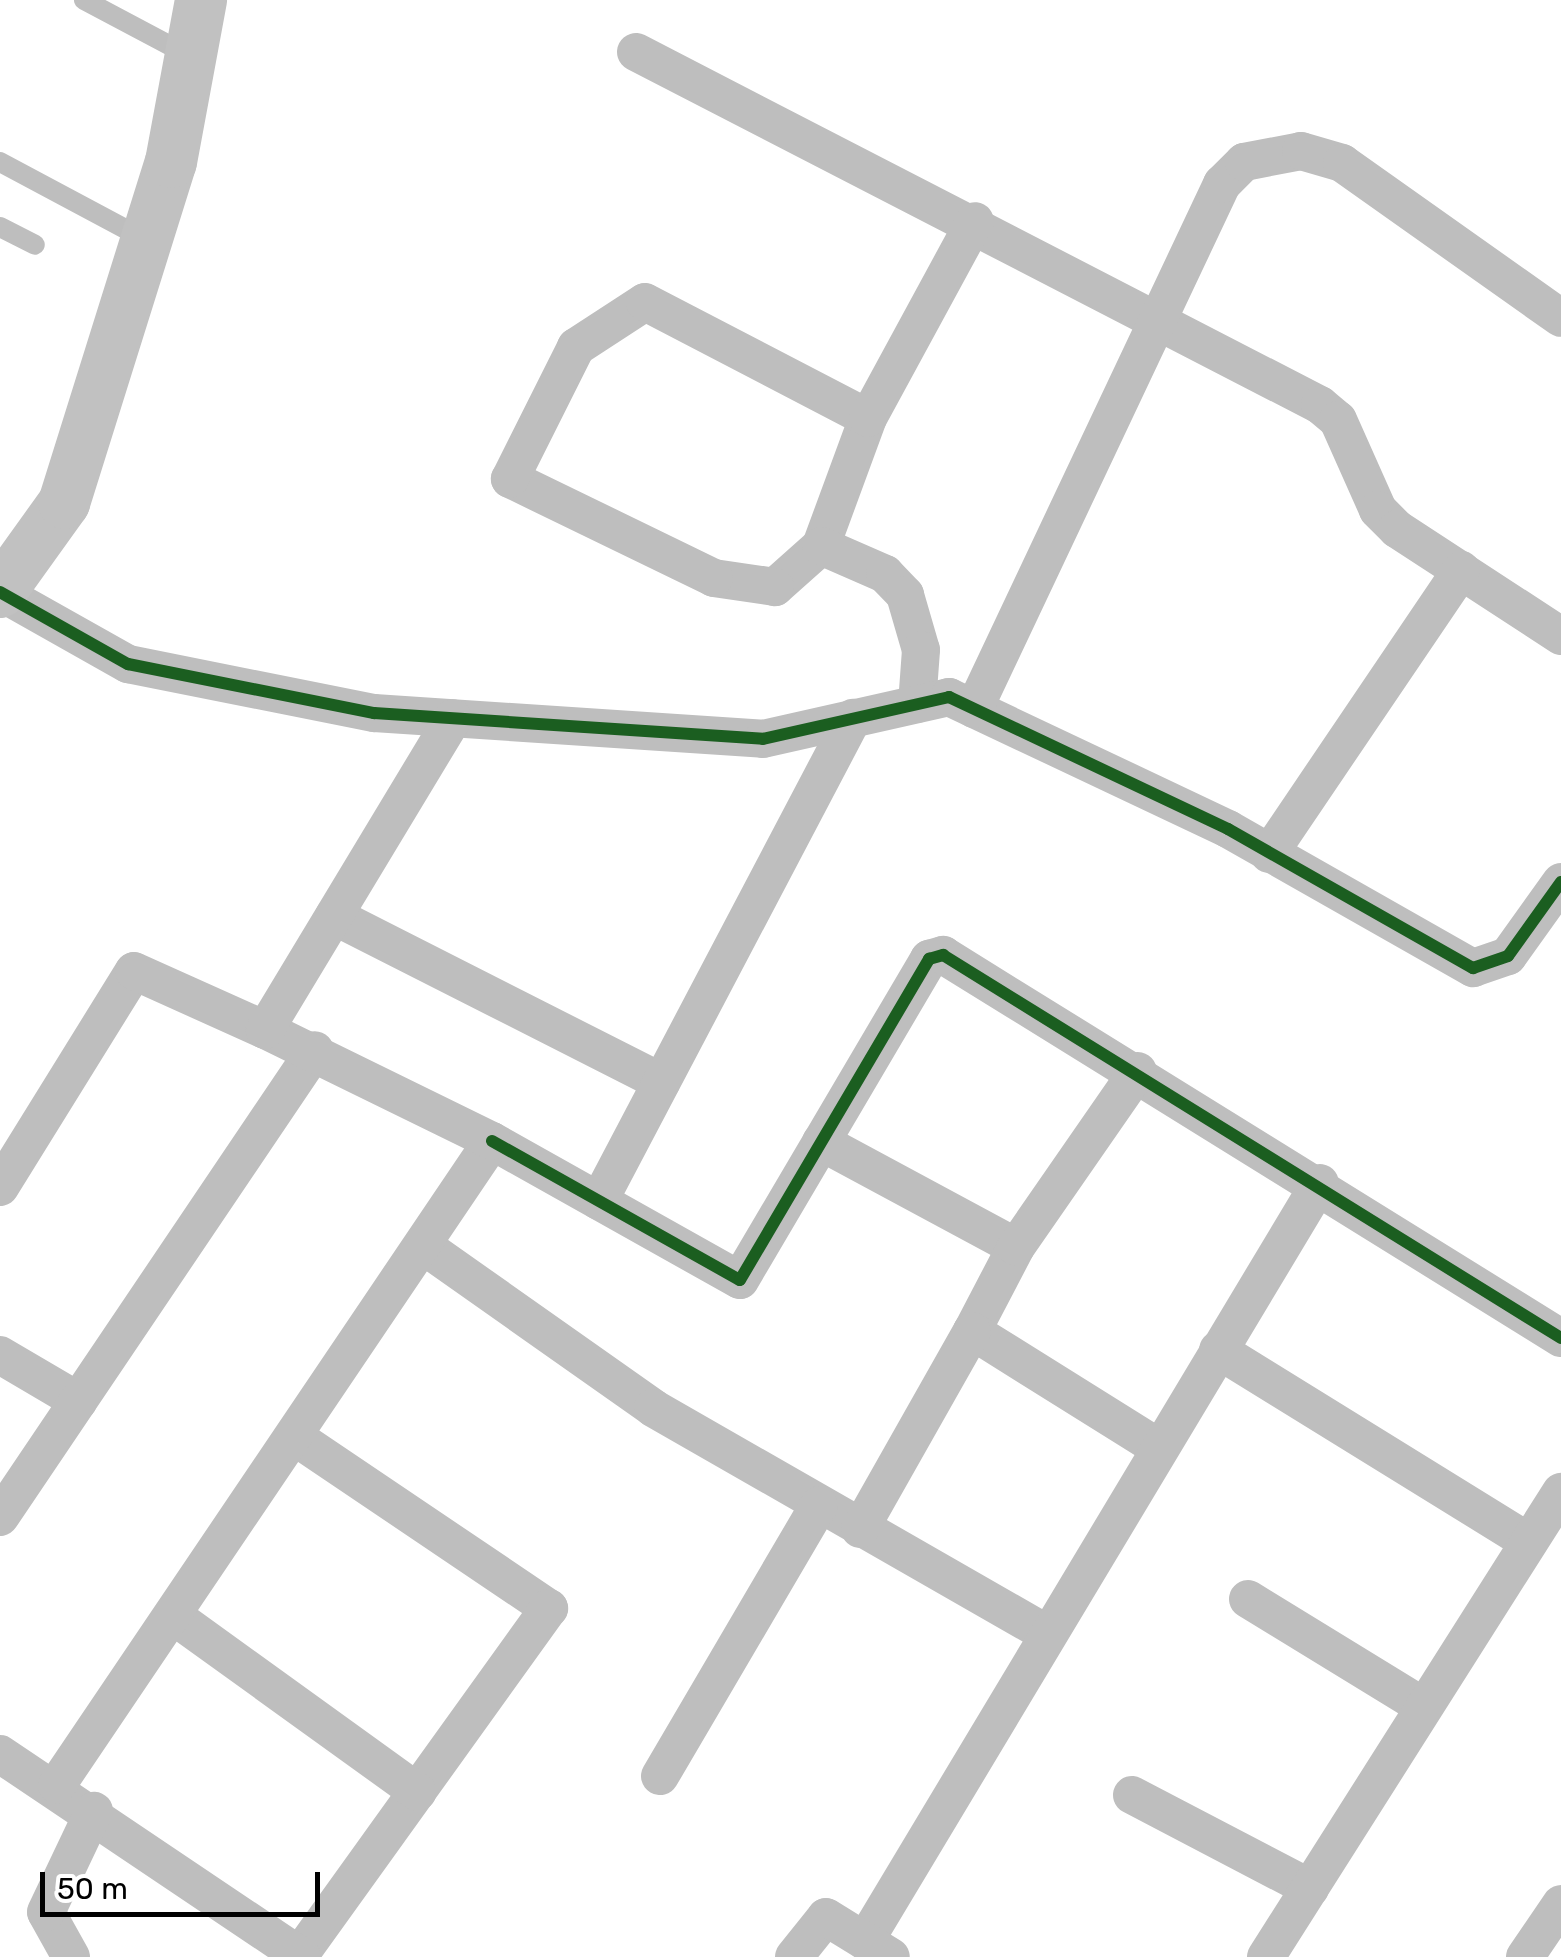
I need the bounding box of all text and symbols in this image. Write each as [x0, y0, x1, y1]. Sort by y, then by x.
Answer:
scale bar [45, 1852, 325, 1914]
text: 50 m [57, 1871, 128, 1907]

